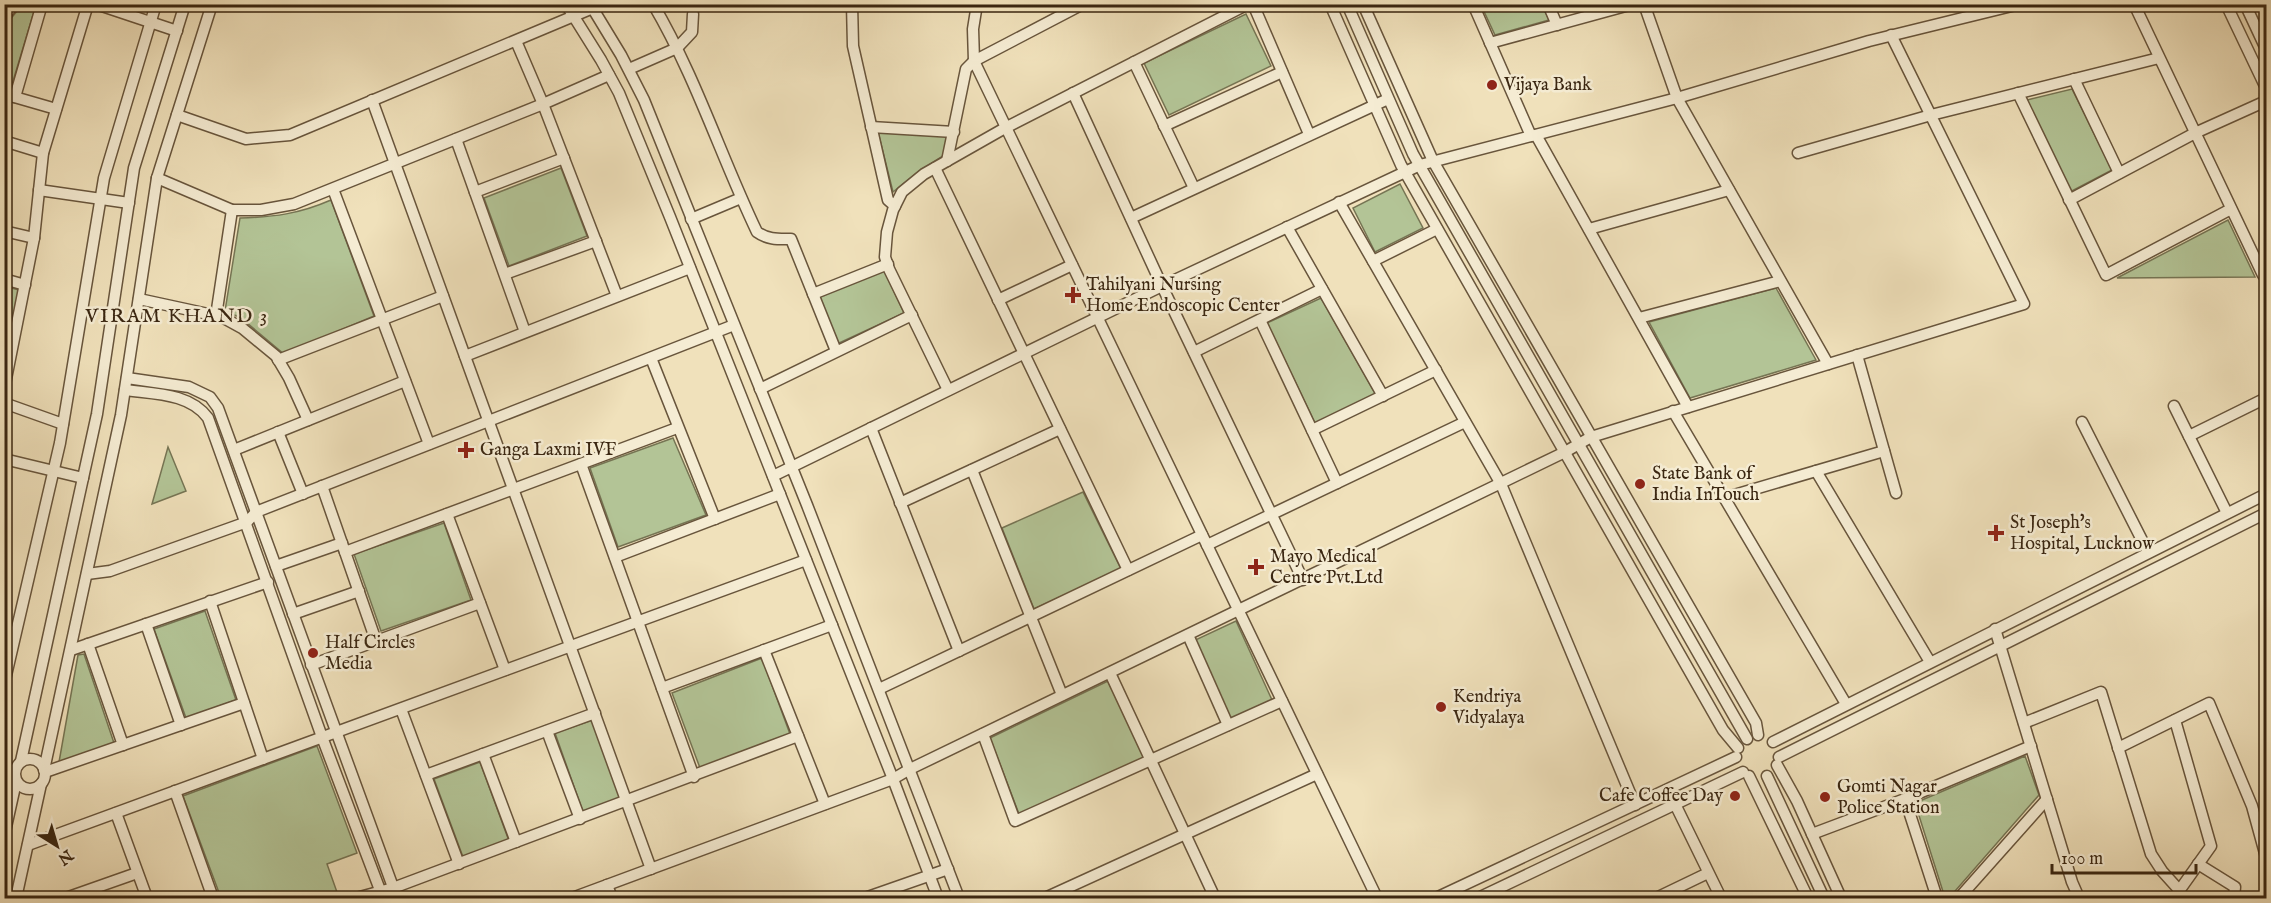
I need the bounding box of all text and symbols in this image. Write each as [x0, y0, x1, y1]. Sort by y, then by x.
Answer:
place label: Vijaya Bank [1503, 74, 1592, 97]
marker: Vijaya Bank [1485, 78, 1499, 92]
place label: Tahilyani Nursing Home Endoscopic Center [1086, 274, 1280, 318]
marker: Tahilyani Nursing Home Endoscopic Center [1064, 286, 1082, 304]
district label: VIRAM KHAND 3 [84, 304, 269, 329]
place label: Ganga Laxmi IVF [480, 439, 617, 462]
marker: Ganga Laxmi IVF [457, 441, 475, 459]
place label: State Bank of India InTouch [1652, 463, 1760, 507]
marker: State Bank of India InTouch [1633, 477, 1647, 491]
place label: St Joseph's Hospital, Lucknow [2010, 512, 2155, 556]
marker: St Joseph's Hospital, Lucknow [1987, 524, 2005, 542]
place label: Mayo Medical Centre Pvt.Ltd [1270, 546, 1383, 590]
marker: Mayo Medical Centre Pvt.Ltd [1247, 558, 1265, 576]
place label: Half Circles Media [325, 632, 415, 676]
marker: Half Circles Media [306, 646, 320, 660]
place label: Kendriya Vidyalaya [1452, 686, 1525, 730]
marker: Kendriya Vidyalaya [1434, 700, 1448, 714]
place label: Gomti Nagar Police Station [1837, 776, 1940, 820]
place label: Cafe Coffee Day [1599, 785, 1723, 808]
marker: Cafe Coffee Day [1728, 789, 1742, 803]
marker: Gomti Nagar Police Station [1818, 790, 1832, 804]
north arrow [27, 816, 87, 876]
scale bar [2052, 837, 2196, 875]
text: N [53, 844, 77, 869]
text: 100 m [2061, 848, 2103, 871]

